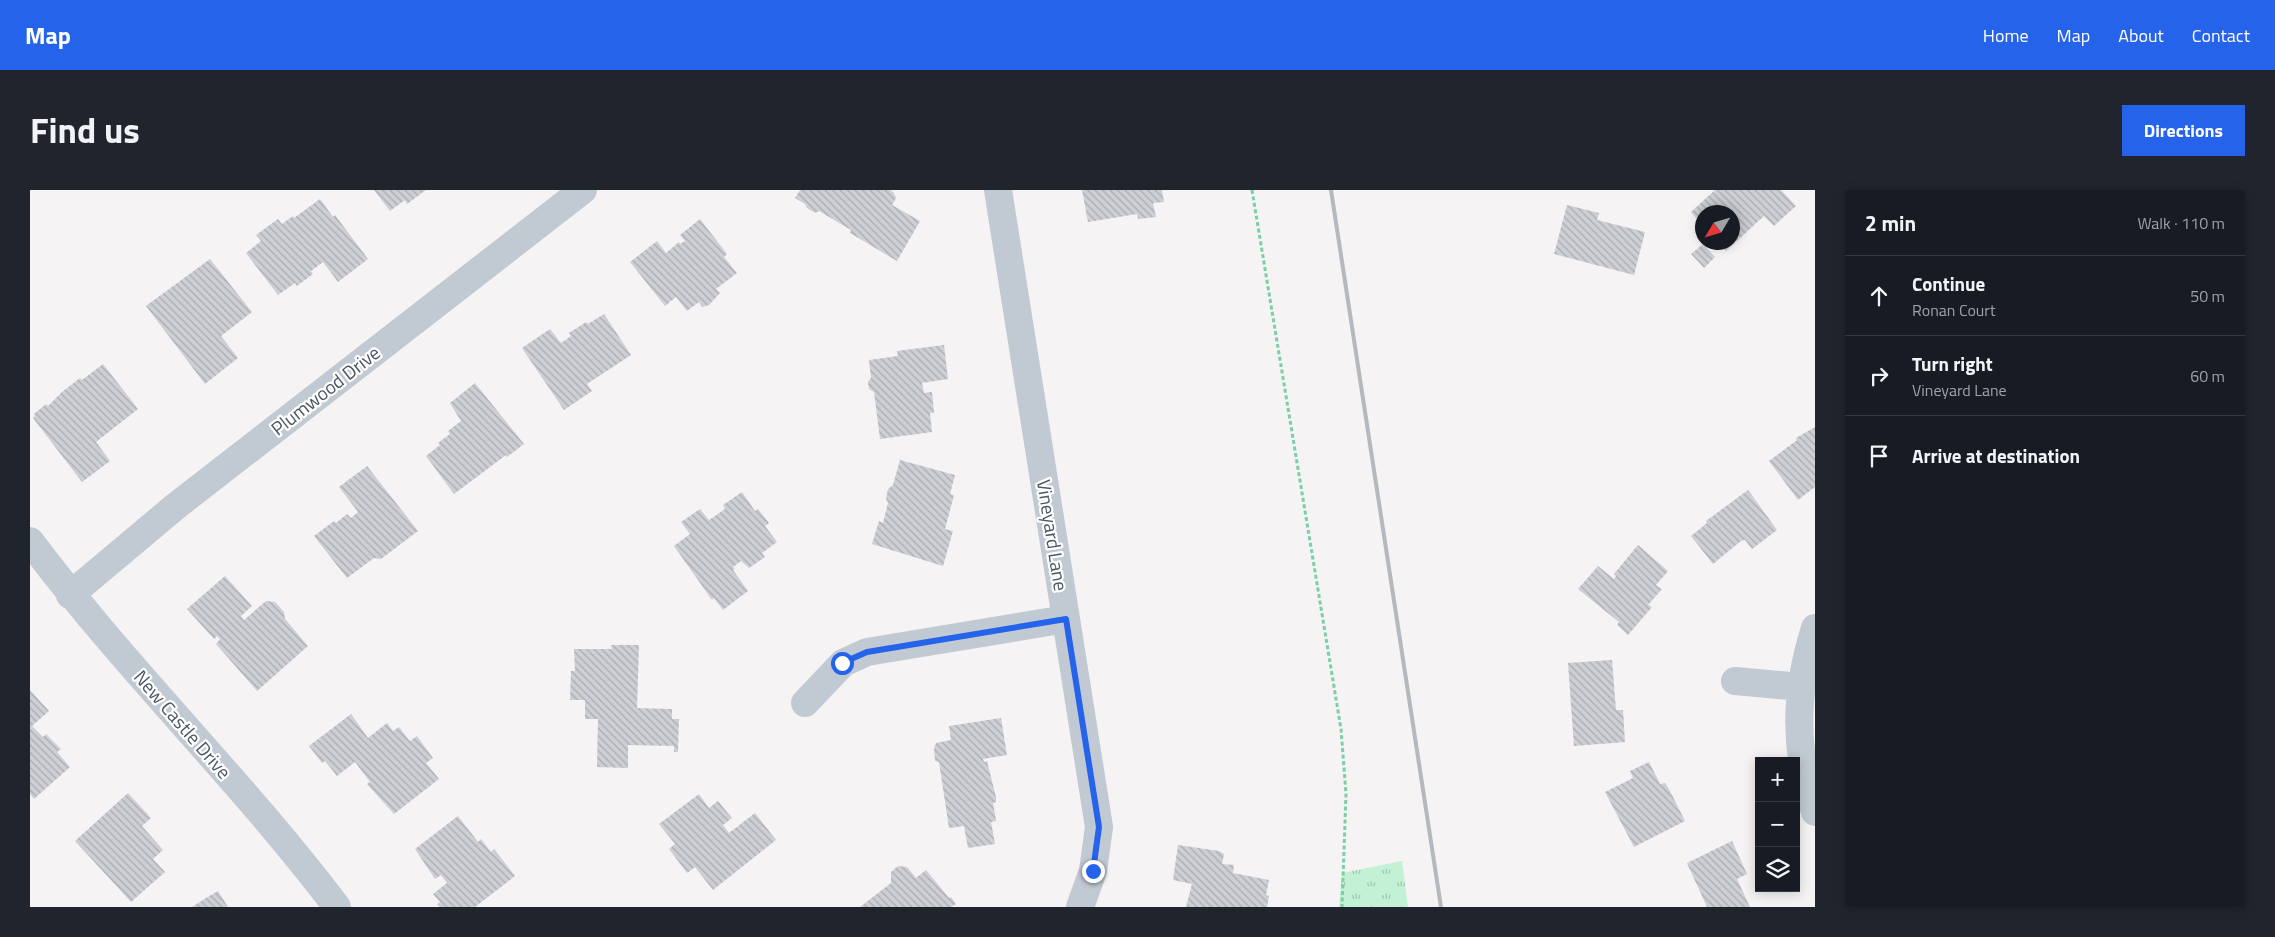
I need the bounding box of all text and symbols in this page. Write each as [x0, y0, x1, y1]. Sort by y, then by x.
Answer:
text: Map [25, 17, 71, 53]
text: Home [1983, 22, 2029, 49]
text: Map [2057, 22, 2090, 49]
text: About [2118, 22, 2164, 49]
text: Contact [2192, 22, 2250, 49]
text: Find us [30, 103, 140, 157]
button: Directions [2122, 105, 2245, 156]
north arrow [1695, 205, 1740, 250]
text: 2 min [1865, 207, 1916, 239]
text: Walk · 110 m [2137, 211, 2225, 235]
text: Continue [1912, 269, 1985, 298]
icon: ahead [1865, 282, 1893, 310]
text: 50 m [2190, 284, 2225, 308]
text: Ronan Court [1912, 298, 1996, 322]
street label: Plumwood Drive [264, 338, 386, 442]
text: Turn right [1912, 349, 1993, 378]
icon: right [1865, 362, 1893, 390]
text: 60 m [2190, 364, 2225, 388]
text: Vineyard Lane [1912, 378, 2007, 402]
text: Arrive at destination [1912, 441, 2080, 470]
icon: arrive [1865, 442, 1893, 470]
street label: Vineyard Lane [1030, 477, 1076, 593]
route start [831, 652, 854, 675]
street label: New Castle Drive [127, 663, 239, 785]
map controls [1755, 757, 1800, 892]
button: + [1755, 757, 1800, 802]
button: − [1755, 802, 1800, 847]
button: layers [1755, 847, 1800, 892]
route end [1082, 860, 1105, 883]

